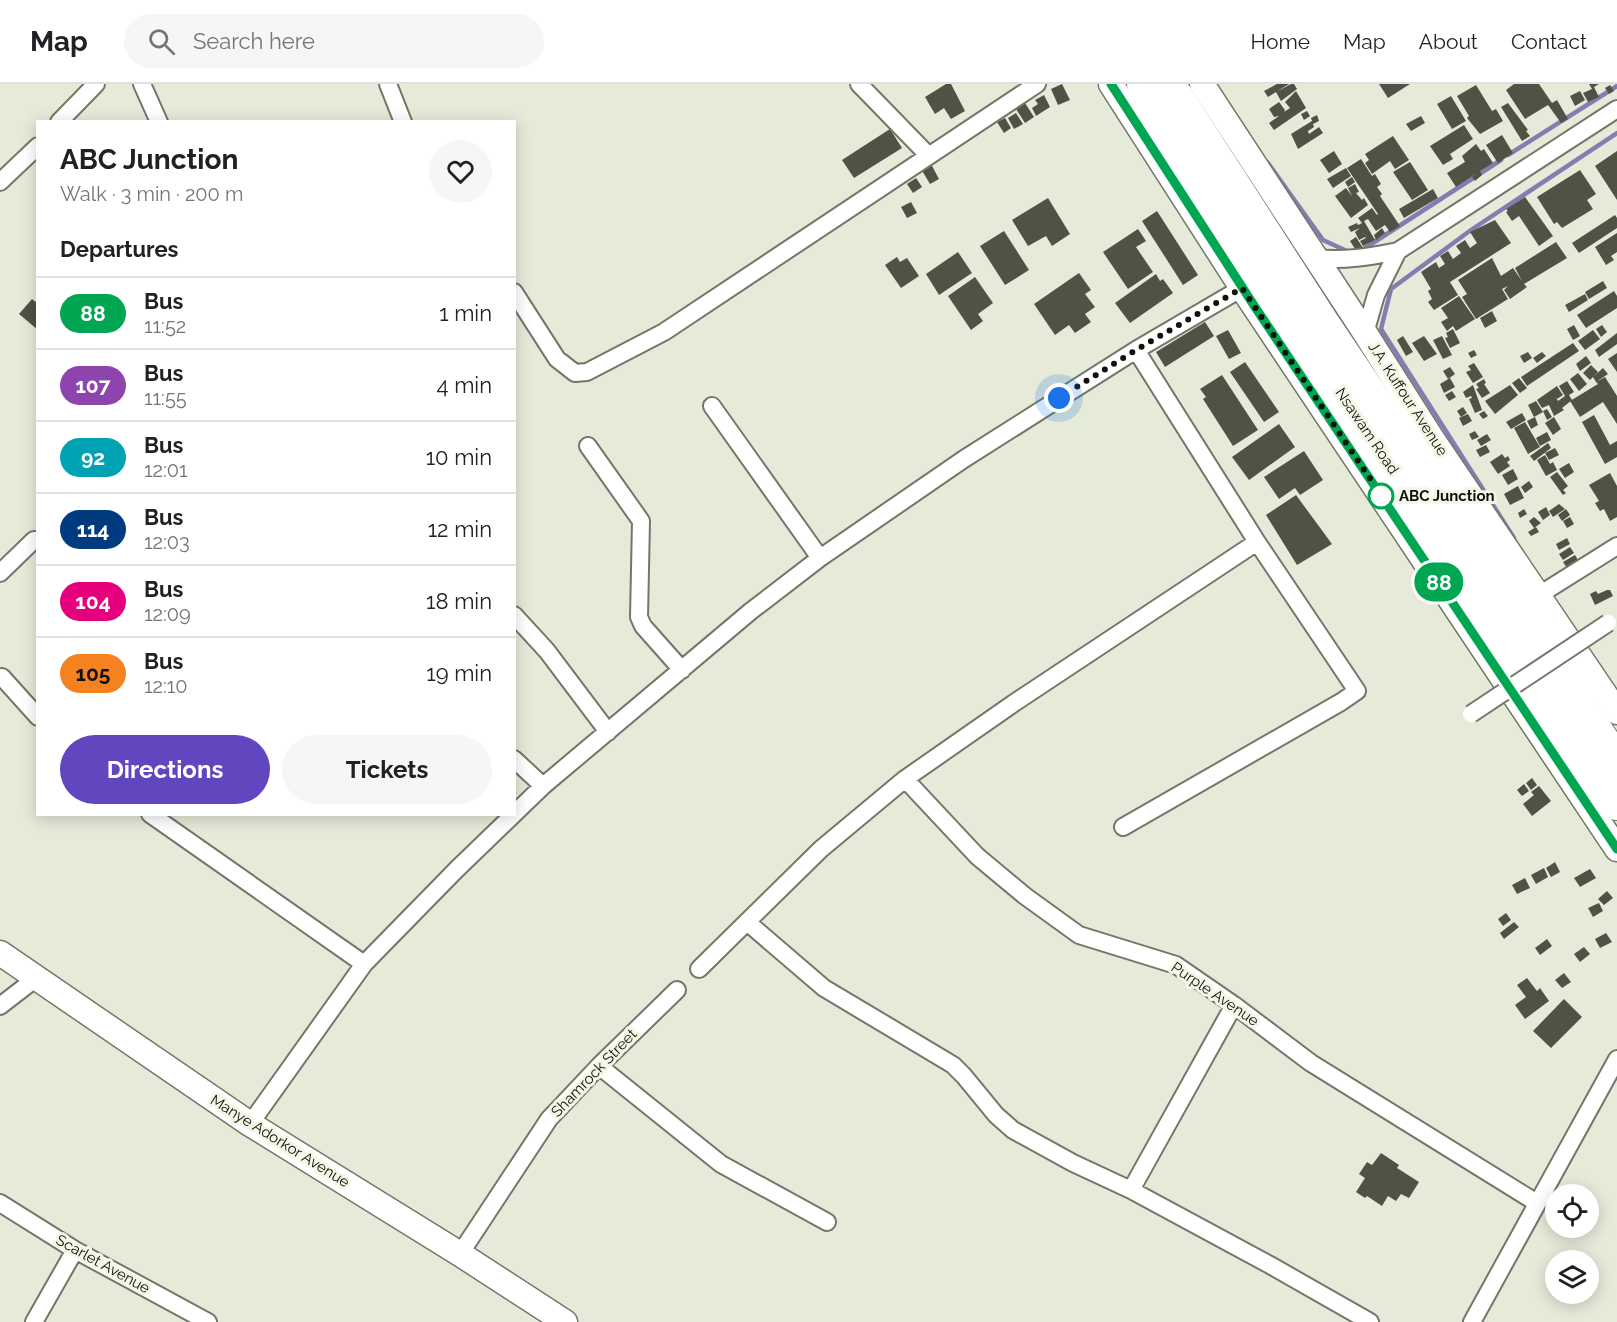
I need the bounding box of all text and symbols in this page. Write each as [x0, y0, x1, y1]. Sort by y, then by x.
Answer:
search box [124, 14, 544, 68]
text: Map [30, 25, 88, 58]
icon: search [145, 25, 178, 58]
text: Search here [193, 28, 315, 54]
text: Home [1251, 29, 1310, 54]
text: Map [1343, 29, 1386, 54]
text: About [1419, 29, 1478, 54]
text: Contact [1511, 29, 1587, 54]
button: heart [429, 140, 492, 203]
text: ABC Junction [60, 143, 238, 176]
text: Walk · 3 min · 200 m [60, 182, 243, 206]
text: Departures [60, 236, 178, 262]
text: Bus [144, 288, 183, 314]
text: 1 min [439, 300, 492, 326]
text: 88 [80, 301, 106, 326]
text: 11:52 [144, 314, 186, 338]
street label: J.A. Kuffour Avenue [1364, 339, 1452, 460]
text: Bus [144, 360, 183, 386]
text: 4 min [437, 372, 492, 398]
text: 107 [75, 373, 111, 398]
your location [1044, 383, 1074, 413]
street label: Nsawam Road [1331, 384, 1403, 478]
text: 11:55 [144, 386, 187, 410]
text: Bus [144, 432, 183, 458]
text: 10 min [426, 444, 492, 470]
text: 92 [81, 445, 105, 470]
text: 12:01 [144, 458, 188, 482]
marker: ABC Junction [1368, 483, 1394, 509]
place label: ABC Junction [1399, 487, 1495, 505]
text: Bus [144, 504, 183, 530]
text: 12 min [428, 516, 492, 542]
text: 114 [77, 517, 109, 542]
text: 12:03 [144, 530, 190, 554]
line badge: 88 [1412, 562, 1466, 602]
text: 88 [1426, 570, 1452, 595]
text: Bus [144, 576, 183, 602]
text: 18 min [426, 588, 492, 614]
text: 104 [75, 589, 111, 614]
text: 12:09 [144, 602, 191, 626]
text: Bus [144, 648, 183, 674]
text: 19 min [426, 660, 492, 686]
text: 105 [76, 661, 110, 686]
text: 12:10 [144, 674, 188, 698]
button: Directions [60, 735, 270, 804]
button: Tickets [282, 735, 492, 804]
street label: Purple Avenue [1168, 958, 1262, 1030]
street label: Shamrock Street [547, 1025, 641, 1121]
street label: Manye Adorkor Avenue [207, 1091, 353, 1191]
map controls [1545, 1184, 1599, 1304]
button: locate [1545, 1184, 1599, 1238]
street label: Scarlet Avenue [53, 1231, 153, 1297]
button: layers [1545, 1250, 1599, 1304]

